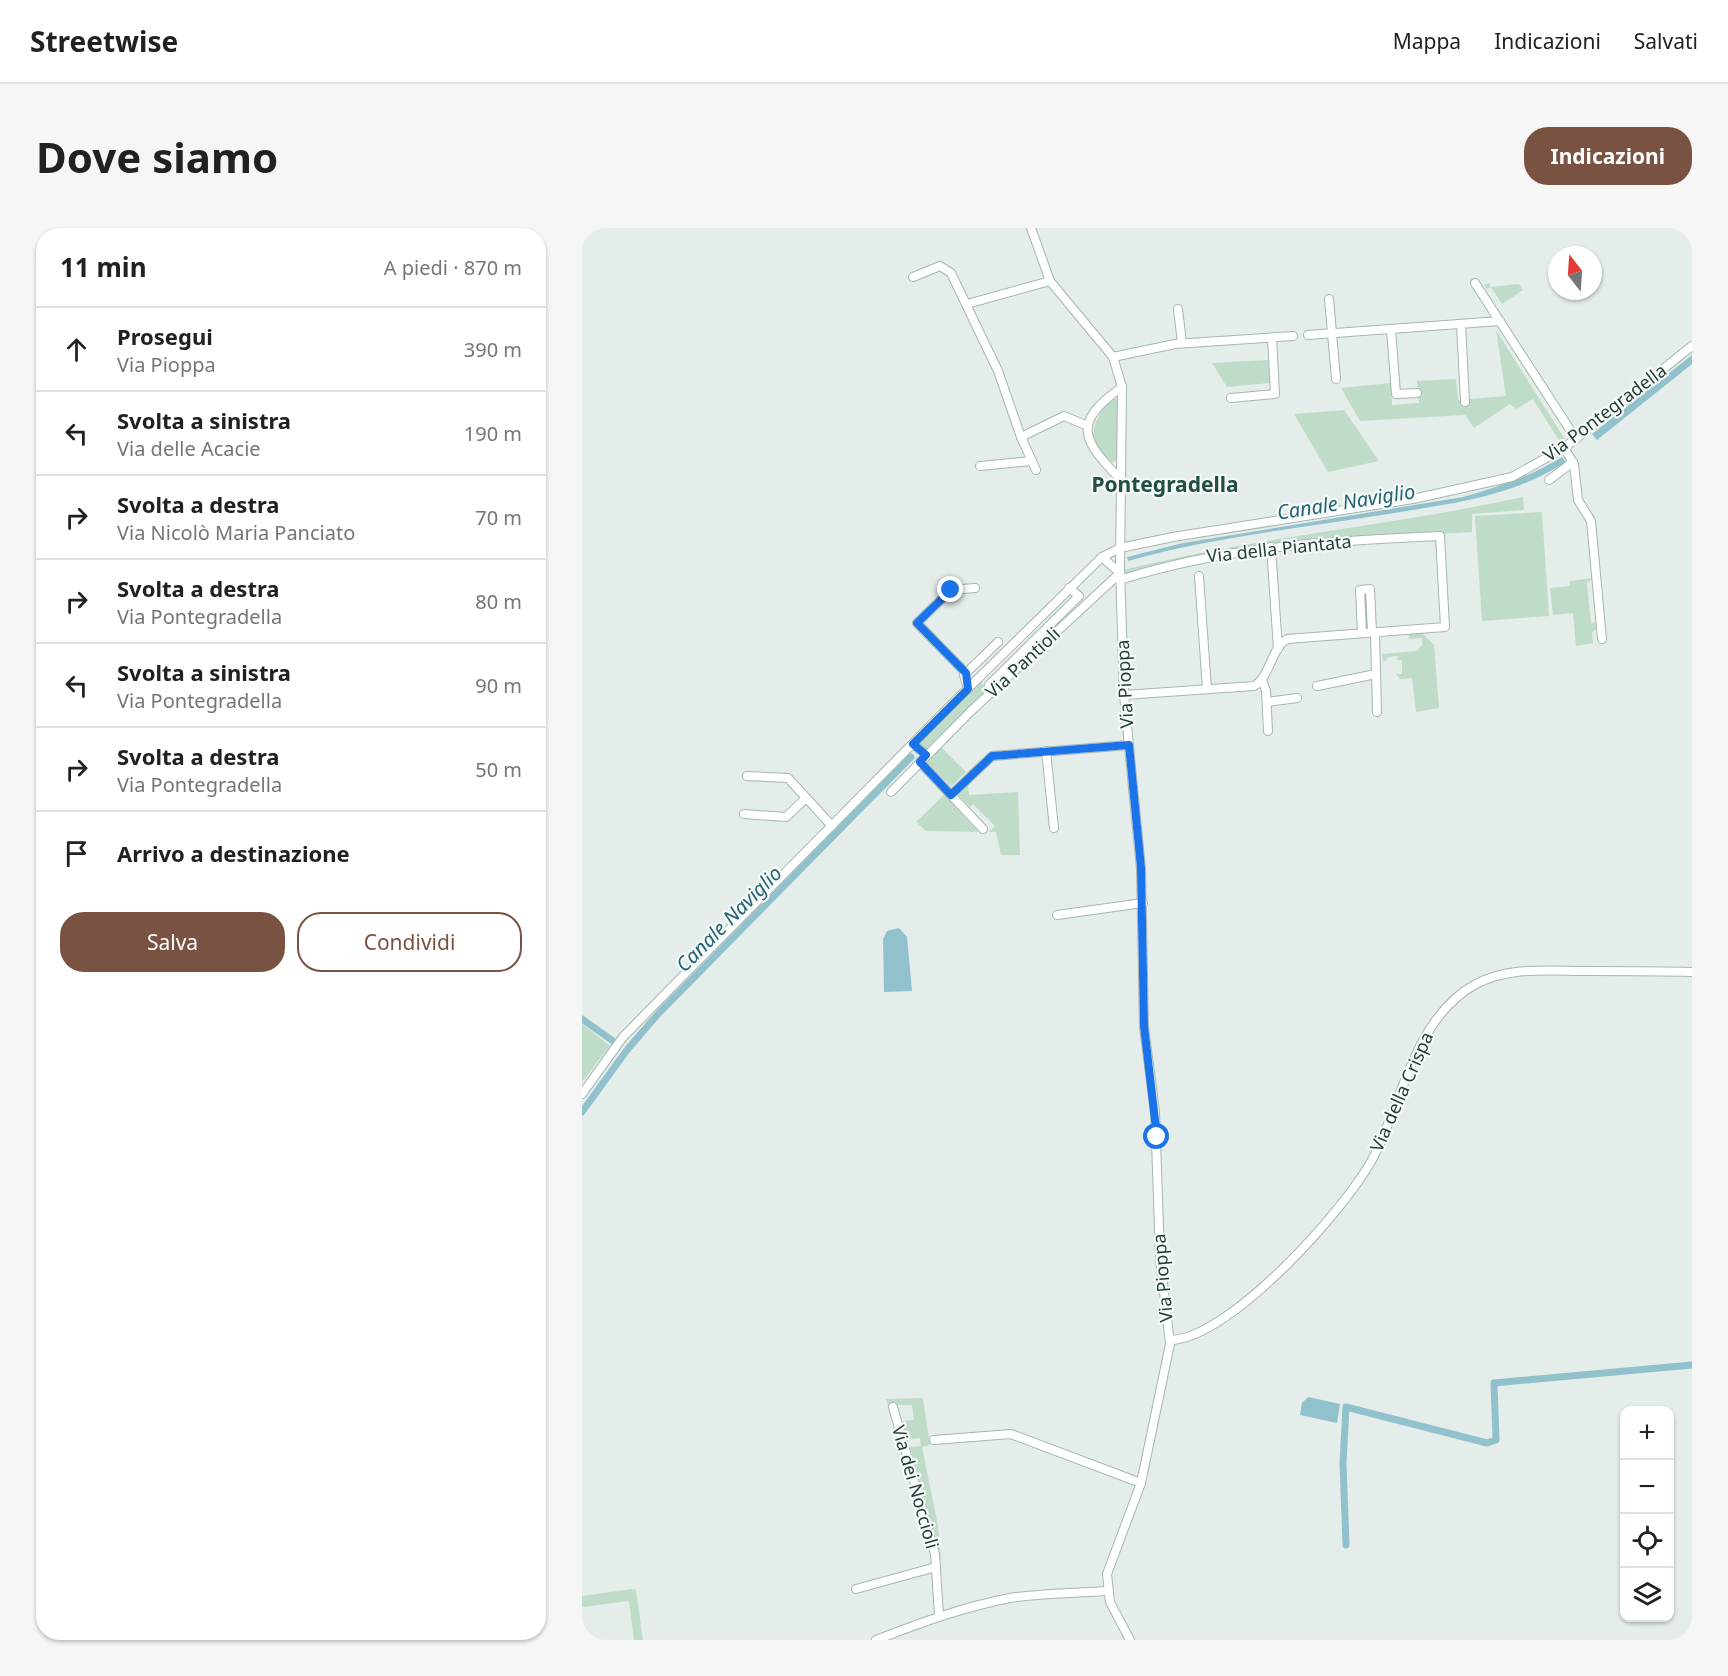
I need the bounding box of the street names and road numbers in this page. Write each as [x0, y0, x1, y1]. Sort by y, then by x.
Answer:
street label: Via Pontegradella [1538, 358, 1671, 467]
street label: Via della Piantata [1205, 528, 1352, 568]
street label: Via Pantioli [980, 622, 1065, 703]
street label: Via Pioppa [1110, 639, 1138, 729]
street label: Via della Crispa [1364, 1028, 1438, 1155]
street label: Via Pioppa [1146, 1233, 1178, 1323]
street label: Via dei Noccioli [887, 1422, 945, 1551]

